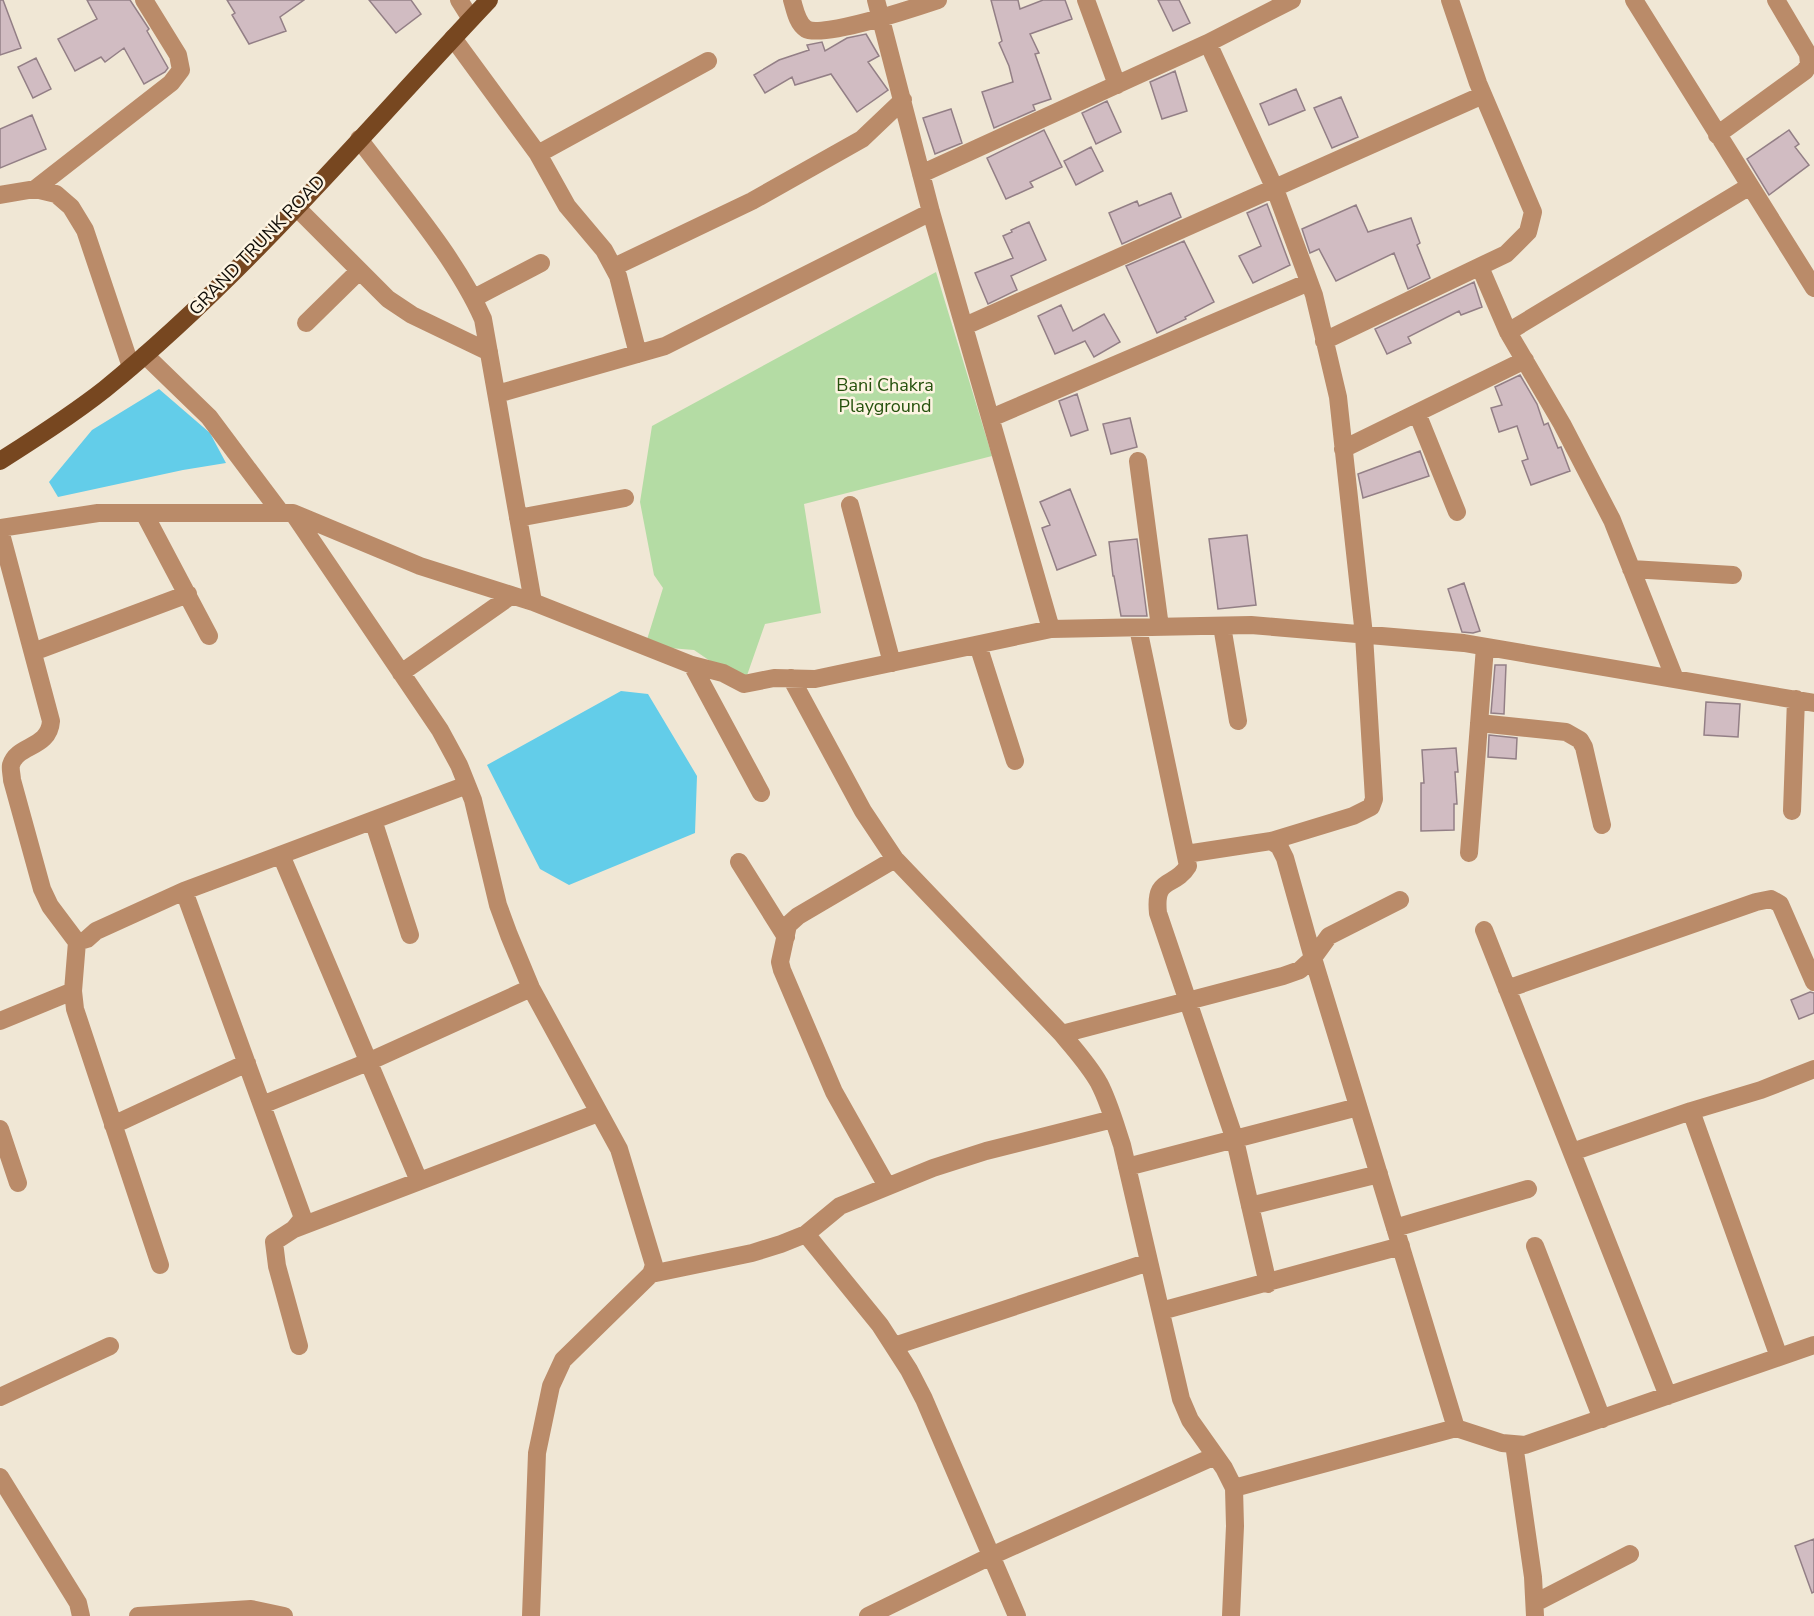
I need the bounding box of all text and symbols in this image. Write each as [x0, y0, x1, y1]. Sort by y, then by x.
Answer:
street label: GRAND TRUNK ROAD [184, 170, 330, 320]
park label: Bani Chakra Playground [836, 373, 934, 418]

